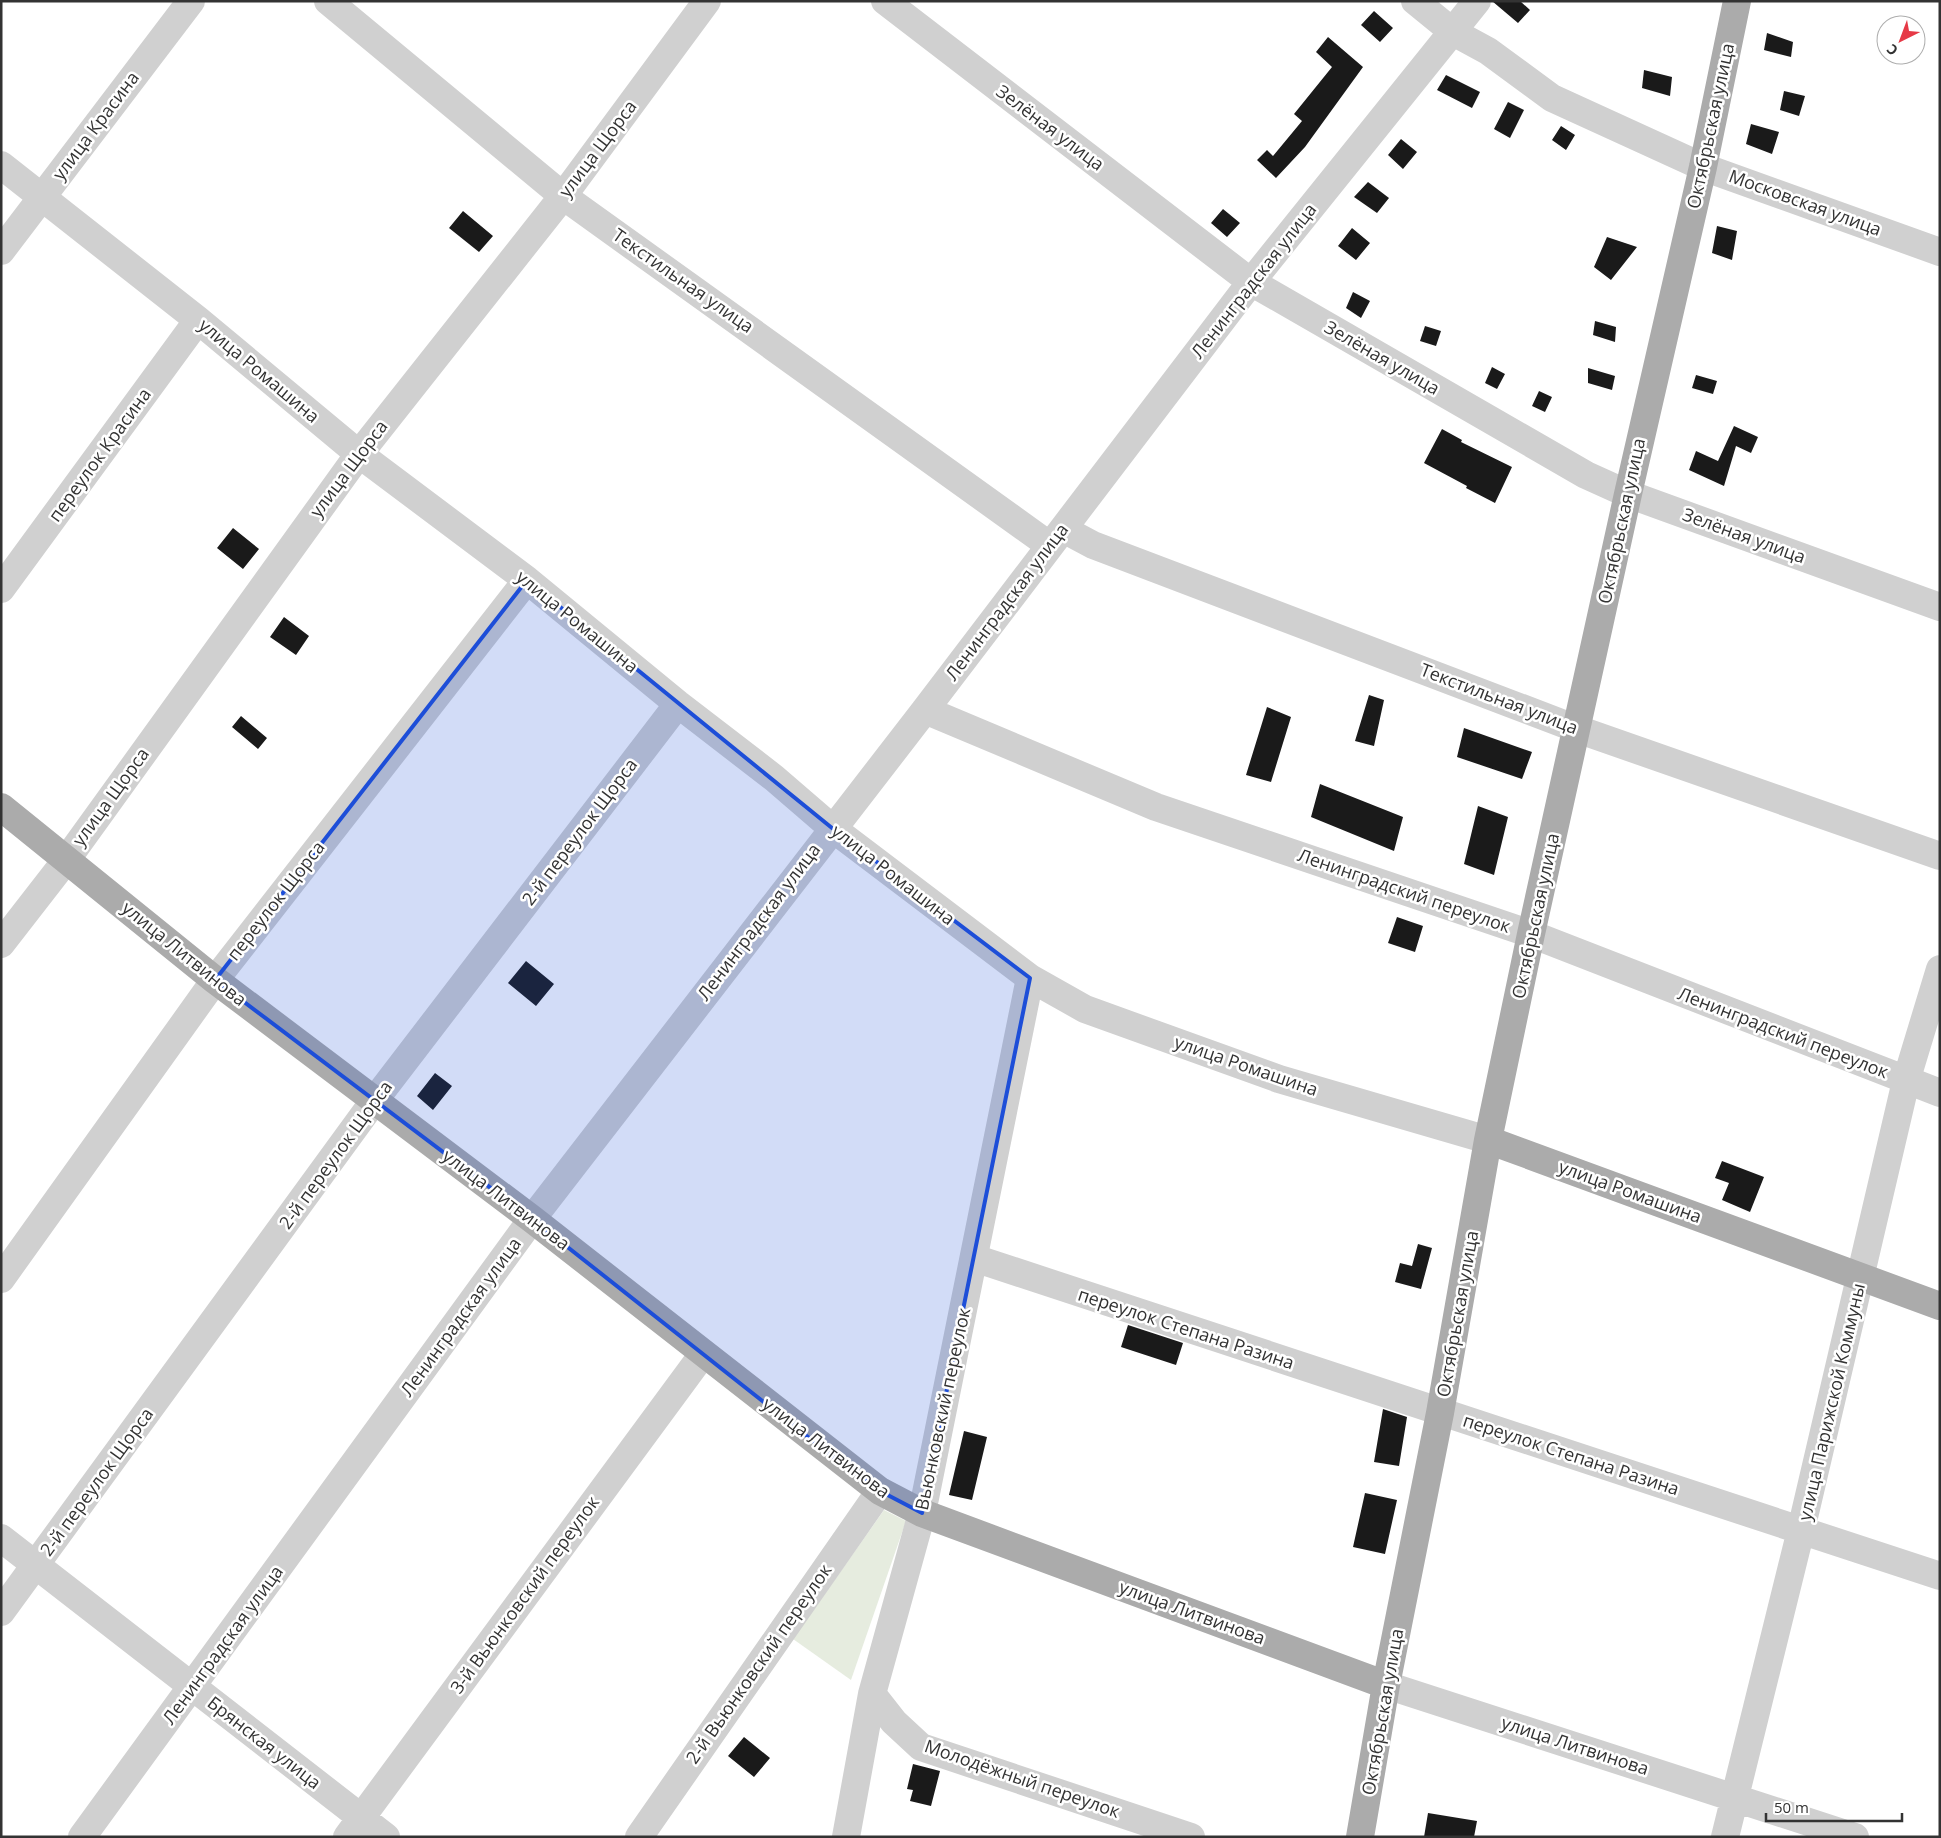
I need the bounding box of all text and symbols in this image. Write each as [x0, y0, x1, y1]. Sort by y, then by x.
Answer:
north arrow [1876, 15, 1926, 65]
text: С [1882, 40, 1902, 60]
street label: Октябрьская улица [1681, 41, 1739, 211]
street label: улица Красина [46, 66, 144, 185]
street label: Зелёная улица [992, 79, 1109, 176]
street label: улица Щорса [553, 95, 642, 202]
street label: Московская улица [1726, 163, 1885, 241]
street label: Ленинградская улица [1185, 198, 1321, 363]
street label: Текстильная улица [608, 223, 759, 338]
street label: улица Ромашина [194, 313, 325, 428]
street label: Зелёная улица [1321, 314, 1444, 400]
street label: переулок Красина [42, 383, 156, 526]
street label: улица Щорса [304, 415, 393, 522]
street label: Октябрьская улица [1592, 436, 1650, 606]
street label: Зелёная улица [1680, 502, 1809, 568]
street label: Ленинградская улица [939, 518, 1073, 685]
street label: улица Ромашина [512, 565, 644, 678]
street label: Текстильная улица [1417, 657, 1582, 739]
street label: улица Щорса [66, 742, 154, 850]
street label: 2-й переулок Щорса [516, 753, 642, 910]
street label: улица Ромашина [827, 818, 960, 930]
street label: Октябрьская улица [1506, 831, 1564, 1001]
street label: переулок Щорса [221, 836, 330, 965]
street label: Ленинградская улица [691, 838, 825, 1005]
street label: Ленинградский переулок [1295, 842, 1515, 938]
street label: улица Литвинова [117, 896, 252, 1011]
street label: Ленинградский переулок [1675, 981, 1893, 1084]
street label: улица Ромашина [1171, 1029, 1321, 1101]
street label: 2-й переулок Щорса [273, 1075, 397, 1233]
street label: улица Литвинова [438, 1143, 575, 1255]
street label: улица Ромашина [1556, 1154, 1705, 1228]
street label: Октябрьская улица [1431, 1229, 1483, 1399]
street label: Ленинградская улица [394, 1232, 526, 1401]
street label: улица Парижской Коммуны [1792, 1281, 1870, 1523]
street label: переулок Степана Разина [1075, 1282, 1298, 1374]
street label: Вьюнковский переулок [909, 1305, 975, 1512]
street label: улица Литвинова [758, 1391, 895, 1503]
street label: 2-й переулок Щорса [34, 1402, 158, 1560]
street label: переулок Степана Разина [1460, 1408, 1683, 1500]
street label: 3-й Вьюнковский переулок [444, 1490, 604, 1698]
street label: 2-й Вьюнковский переулок [680, 1558, 837, 1768]
street label: Ленинградская улица [156, 1560, 288, 1729]
street label: улица Литвинова [1116, 1575, 1269, 1650]
street label: Октябрьская улица [1356, 1627, 1408, 1797]
street label: Брянская улица [203, 1690, 326, 1794]
street label: улица Литвинова [1499, 1710, 1652, 1780]
street label: Молодёжный переулок [922, 1733, 1124, 1823]
scale bar [1766, 1790, 1902, 1822]
text: 50 m [1774, 1797, 1809, 1817]

